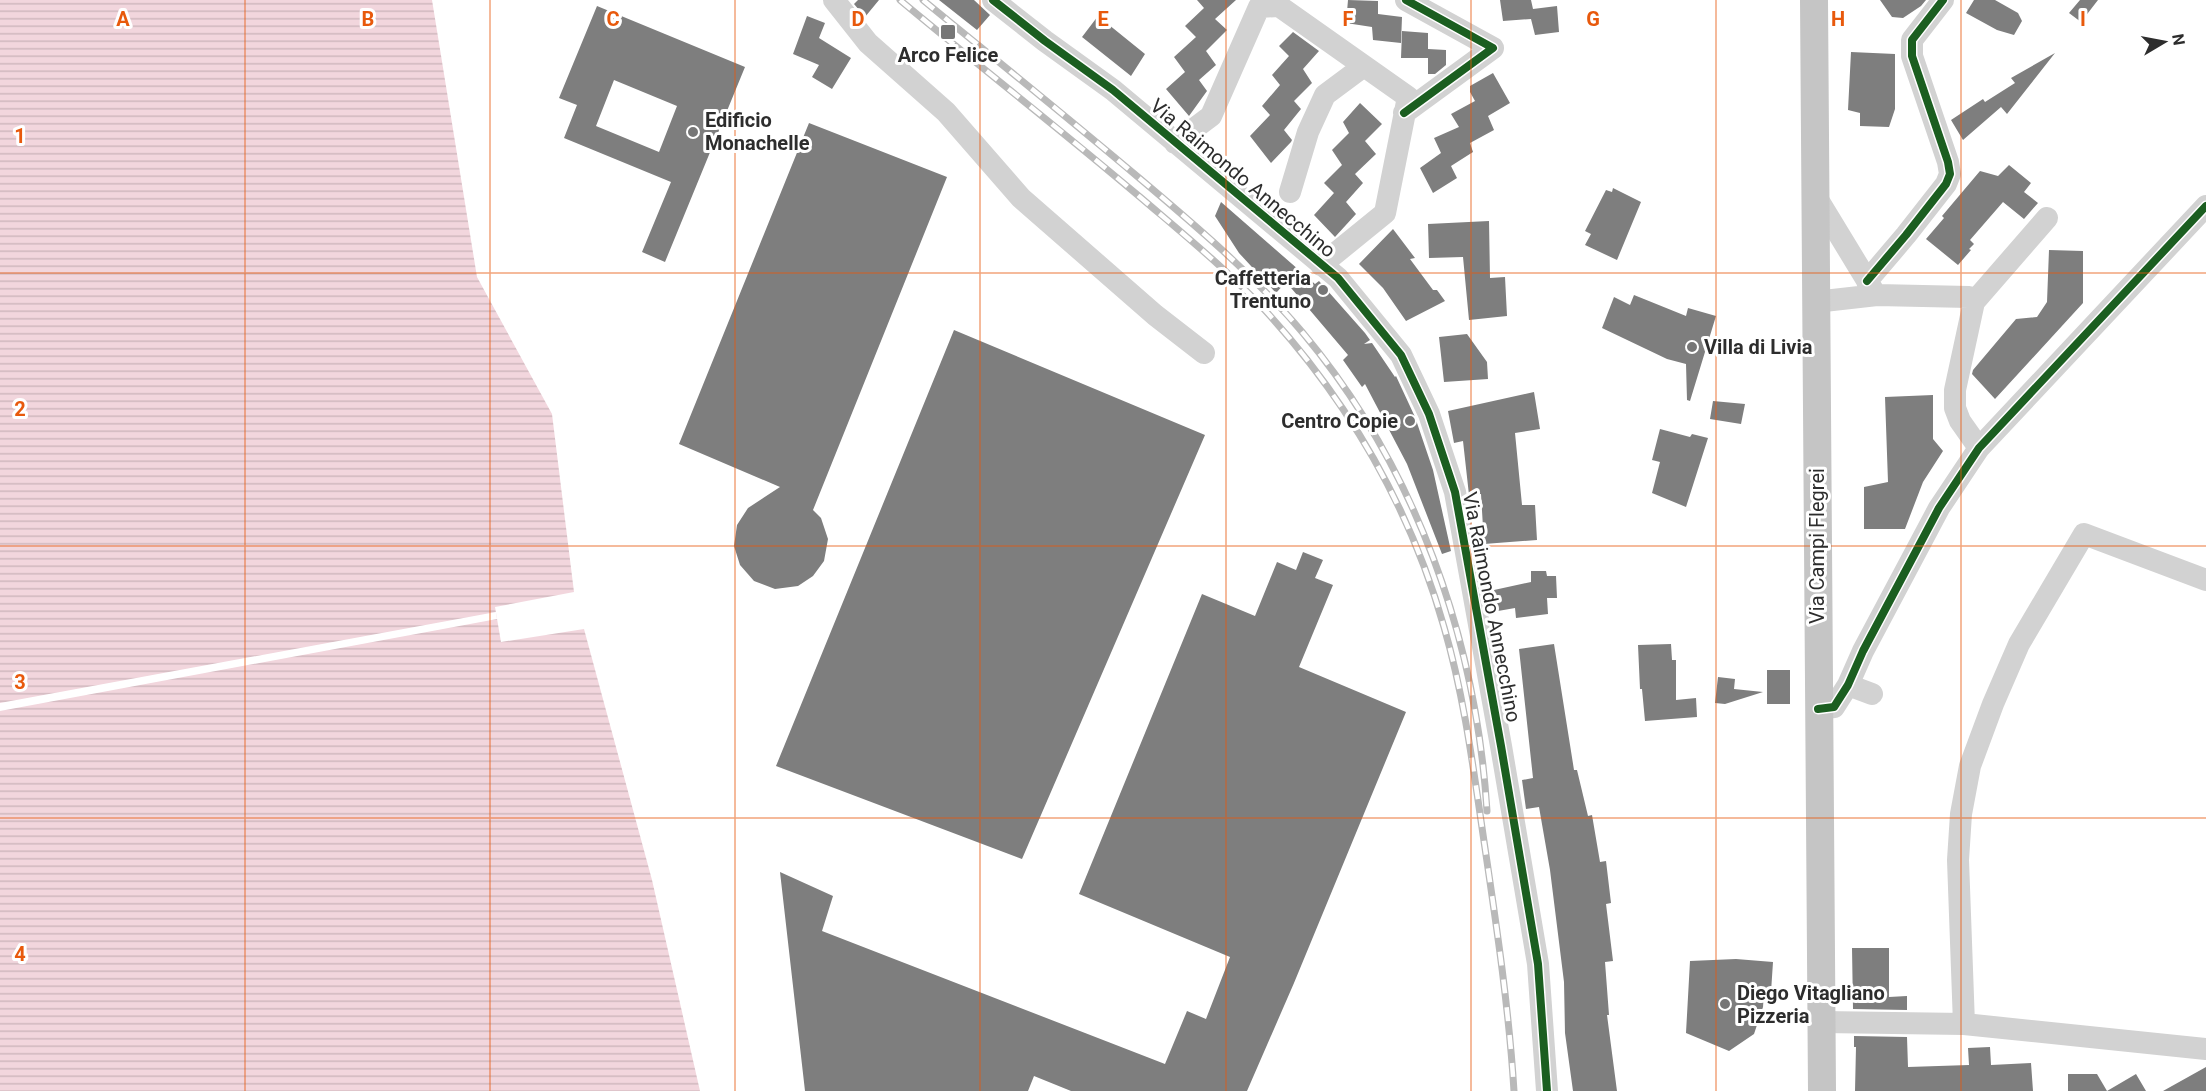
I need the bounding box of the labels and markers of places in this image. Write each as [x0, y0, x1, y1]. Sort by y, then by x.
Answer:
marker: Arco Felice [939, 23, 957, 41]
place label: Arco Felice [898, 43, 999, 67]
place label: Edificio Monachelle [705, 108, 810, 155]
marker: Edificio Monachelle [686, 125, 700, 139]
place label: Caffetteria Trentuno [1215, 266, 1311, 313]
marker: Caffetteria Trentuno [1316, 283, 1330, 297]
place label: Villa di Livia [1704, 335, 1813, 359]
marker: Villa di Livia [1685, 340, 1699, 354]
place label: Centro Copie [1281, 409, 1398, 433]
marker: Centro Copie [1403, 414, 1417, 428]
place label: Diego Vitagliano Pizzeria [1737, 981, 1885, 1028]
marker: Diego Vitagliano Pizzeria [1718, 997, 1732, 1011]

